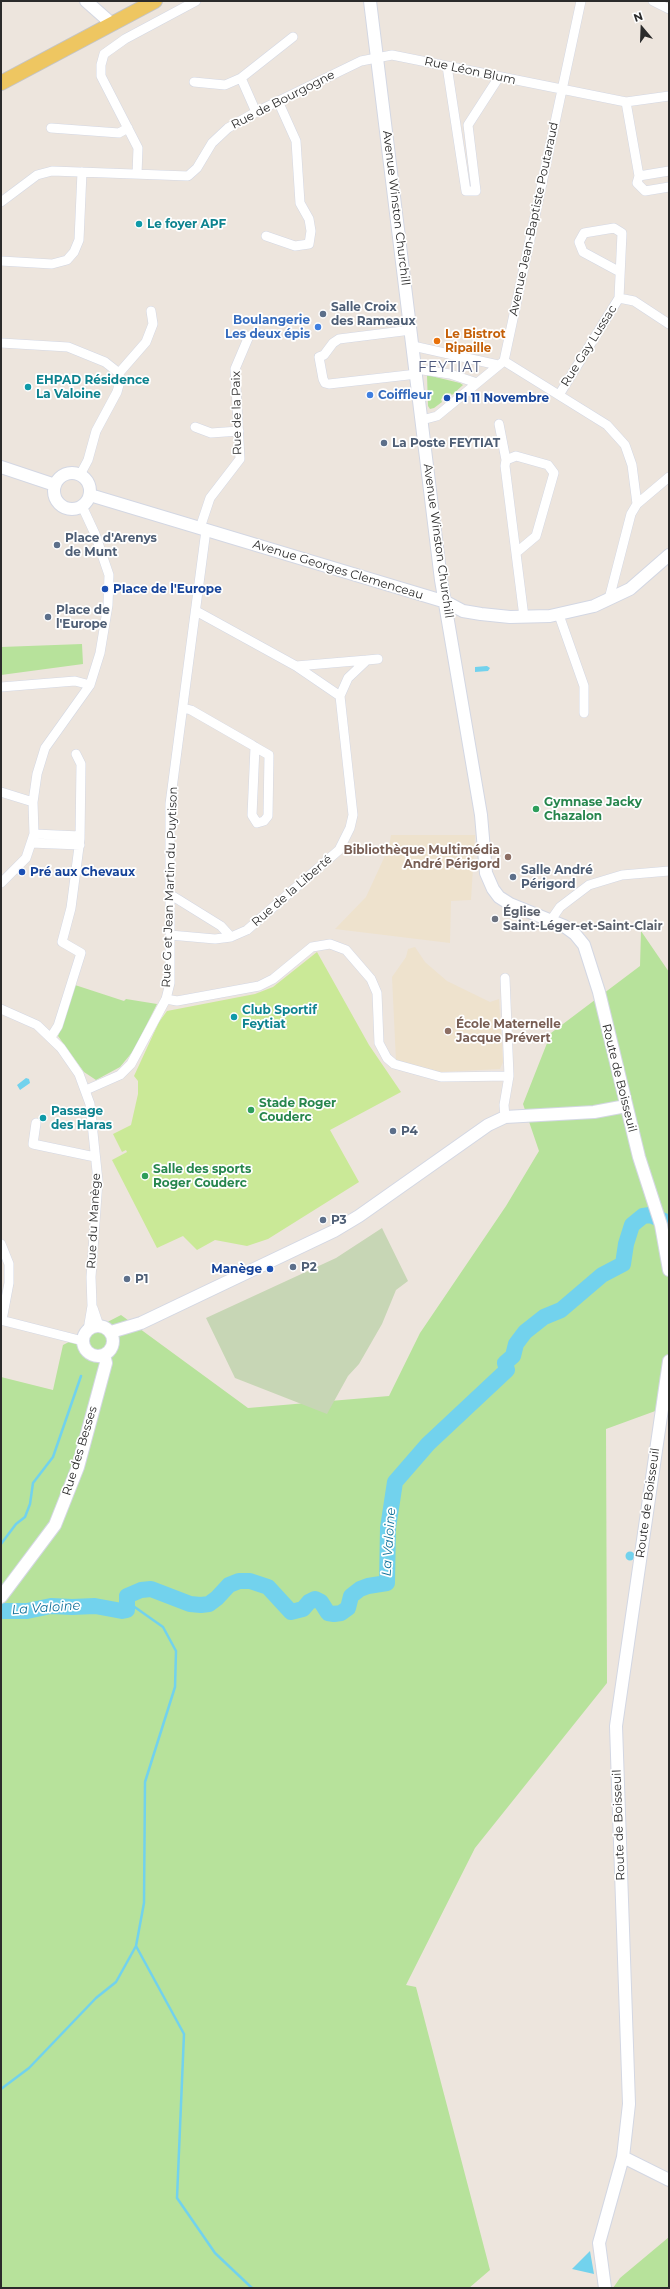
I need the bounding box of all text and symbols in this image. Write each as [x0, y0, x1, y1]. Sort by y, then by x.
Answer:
north arrow [622, 8, 662, 48]
text: N [632, 9, 645, 25]
street label: Rue Léon Blum [423, 54, 517, 88]
street label: Rue de Bourgogne [229, 68, 337, 132]
street label: Avenue Jean-Baptiste Poutaraud [506, 121, 562, 317]
street label: Avenue Winston Churchill [379, 130, 413, 286]
place label: Le foyer APF [147, 217, 226, 231]
marker: Le foyer APF [134, 219, 144, 229]
place label: Salle Croix des Rameaux [331, 300, 416, 328]
street label: Rue Gay Lussac [558, 303, 620, 389]
marker: Salle Croix des Rameaux [318, 309, 328, 319]
place label: Boulangerie Les deux épis [225, 313, 310, 341]
marker: Boulangerie Les deux épis [313, 322, 323, 332]
place label: Le Bistrot Ripaille [445, 327, 506, 355]
marker: Le Bistrot Ripaille [432, 336, 442, 346]
district label: FEYTIAT [418, 360, 482, 376]
street label: Rue de la Paix [229, 371, 245, 455]
place label: EHPAD Résidence La Valoine [36, 373, 150, 401]
marker: EHPAD Résidence La Valoine [23, 382, 33, 392]
place label: Coiffleur [378, 388, 432, 402]
marker: Coiffleur [365, 390, 375, 400]
place label: Pl 11 Novembre [455, 391, 549, 405]
marker: Pl 11 Novembre [442, 393, 452, 403]
place label: La Poste FEYTIAT [392, 436, 500, 450]
marker: La Poste FEYTIAT [379, 438, 389, 448]
street label: Avenue Winston Churchill [420, 463, 456, 619]
place label: Place d'Arenys de Munt [65, 531, 157, 559]
street label: Avenue Georges Clemenceau [251, 537, 425, 603]
marker: Place d'Arenys de Munt [52, 540, 62, 550]
place label: PIace de l'Europe [113, 582, 222, 596]
marker: PIace de l'Europe [100, 584, 110, 594]
place label: Place de l'Europe [56, 603, 110, 631]
marker: Place de l'Europe [43, 612, 53, 622]
street label: Rue G et Jean Martin du Puytison [159, 786, 181, 988]
place label: Gymnase Jacky Chazalon [544, 795, 642, 823]
marker: Gymnase Jacky Chazalon [531, 804, 541, 814]
place label: Bibliothèque Multimédia André Périgord [344, 843, 500, 871]
street label: Rue de la Liberté [249, 852, 335, 930]
marker: Bibliothèque Multimédia André Périgord [503, 852, 513, 862]
place label: Salle André Périgord [521, 863, 593, 891]
place label: Pré aux Chevaux [30, 865, 135, 879]
marker: Pré aux Chevaux [17, 867, 27, 877]
marker: Salle André Périgord [508, 872, 518, 882]
place label: Église Saint-Léger-et-Saint-Clair [503, 905, 663, 933]
marker: Église Saint-Léger-et-Saint-Clair [490, 914, 500, 924]
place label: Club Sportif Feytiat [242, 1003, 317, 1031]
marker: Club Sportif Feytiat [229, 1012, 239, 1022]
place label: École Maternelle Jacque Prévert [456, 1017, 561, 1045]
street label: Route de Boisseuil [599, 1022, 639, 1134]
marker: École Maternelle Jacque Prévert [443, 1026, 453, 1036]
place label: Stade Roger Couderc [259, 1096, 336, 1124]
place label: Passage des Haras [51, 1104, 112, 1132]
marker: Stade Roger Couderc [246, 1105, 256, 1115]
marker: Passage des Haras [38, 1113, 48, 1123]
place label: P4 [401, 1124, 418, 1138]
marker: P4 [388, 1126, 398, 1136]
place label: Salle des sports Roger Couderc [153, 1162, 251, 1190]
marker: Salle des sports Roger Couderc [140, 1171, 150, 1181]
street label: Rue du Manège [84, 1173, 104, 1269]
place label: P3 [331, 1213, 347, 1227]
marker: P3 [318, 1215, 328, 1225]
place label: P2 [301, 1260, 317, 1274]
place label: Manège [211, 1262, 262, 1276]
marker: P2 [288, 1262, 298, 1272]
marker: Manège [265, 1264, 275, 1274]
place label: P1 [135, 1272, 148, 1286]
marker: P1 [122, 1274, 132, 1284]
street label: Rue des Besses [60, 1405, 100, 1497]
street label: Route de Boisseuil [633, 1447, 663, 1559]
water label: La Valoine [379, 1507, 399, 1577]
water label: La Valoine [11, 1598, 81, 1618]
street label: Route de Boisseuil [610, 1769, 628, 1881]

